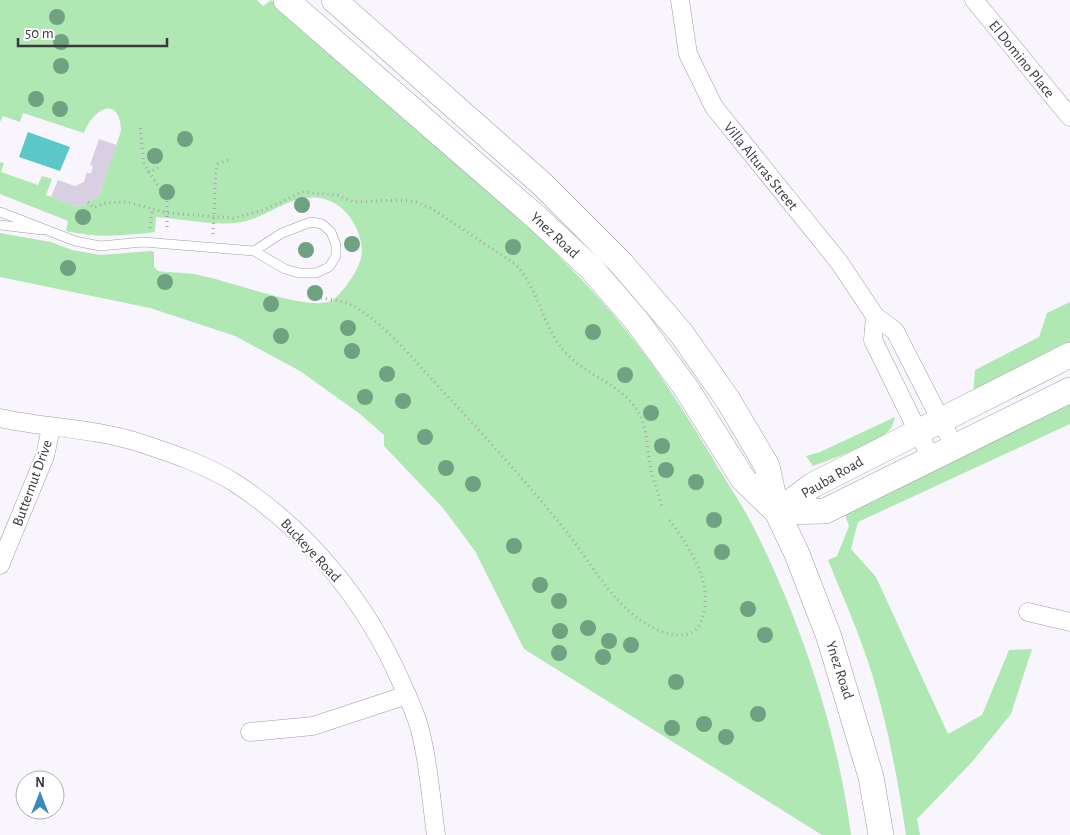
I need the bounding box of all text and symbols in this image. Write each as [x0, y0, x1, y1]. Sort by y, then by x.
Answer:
scale bar [18, 15, 166, 47]
street label: El Domino Place [986, 18, 1057, 101]
text: 50 m [25, 26, 54, 41]
street label: Villa Alturas Street [721, 119, 801, 213]
street label: Ynez Road [528, 209, 582, 262]
street label: Butternut Drive [10, 438, 55, 528]
street label: Pauba Road [799, 454, 866, 501]
street label: Buckeye Road [278, 516, 344, 585]
street label: Ynez Road [823, 639, 856, 701]
north arrow [15, 770, 65, 820]
text: N [35, 776, 45, 790]

